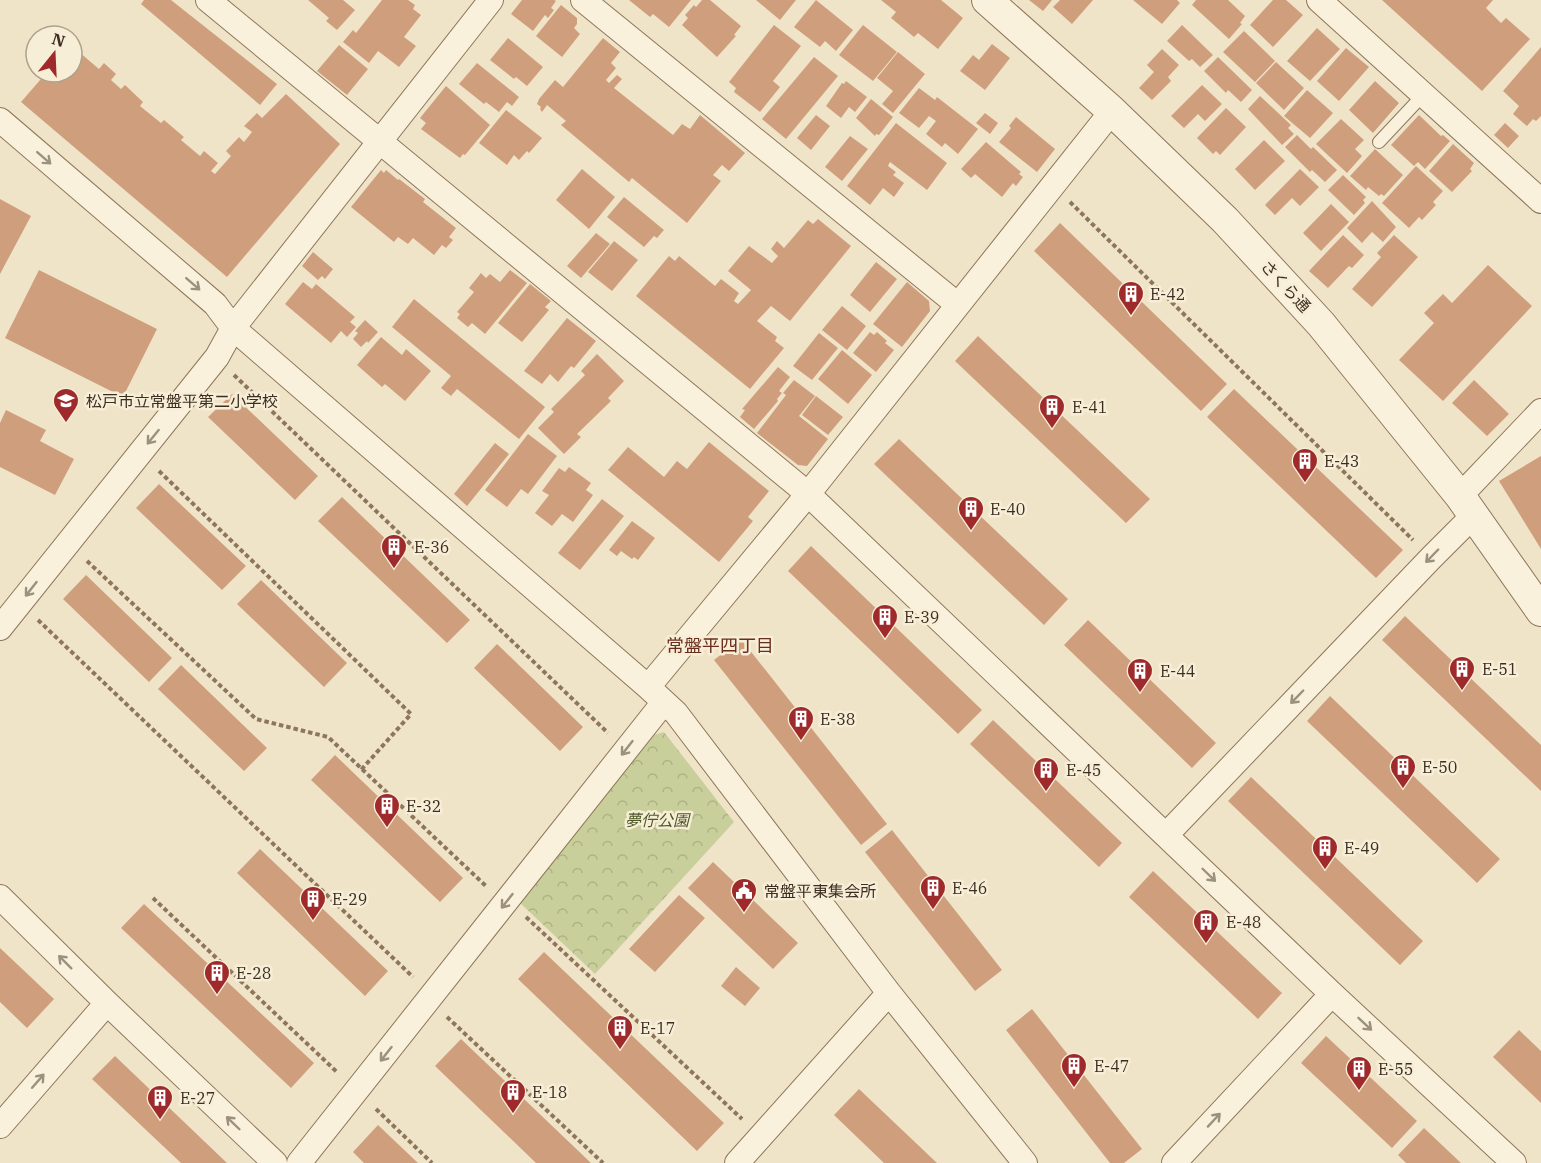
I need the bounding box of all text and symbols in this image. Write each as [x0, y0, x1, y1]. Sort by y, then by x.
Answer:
north arrow [24, 24, 84, 84]
text: N [50, 28, 68, 51]
one-way arrow [36, 151, 51, 165]
street label: さくら通 [1257, 256, 1315, 316]
one-way arrow [185, 278, 201, 291]
building icon: E-42 [1116, 279, 1146, 317]
place label: E-42 [1150, 284, 1185, 304]
school or university icon: 松戸市立常盤平第二小学校 [51, 386, 81, 424]
place label: 松戸市立常盤平第二小学校 [86, 391, 278, 411]
building icon: E-41 [1037, 392, 1067, 430]
place label: E-41 [1072, 397, 1107, 417]
one-way arrow [146, 429, 159, 445]
building icon: E-43 [1290, 446, 1320, 484]
place label: E-43 [1324, 451, 1359, 471]
building icon: E-40 [956, 494, 986, 532]
place label: E-40 [990, 499, 1025, 519]
building icon: E-36 [379, 532, 409, 570]
place label: E-36 [414, 537, 449, 557]
one-way arrow [1425, 549, 1440, 564]
one-way arrow [24, 581, 37, 597]
building icon: E-39 [870, 602, 900, 640]
place label: E-39 [904, 607, 939, 627]
district label: 常盤平四丁目 [666, 634, 774, 657]
building icon: E-51 [1447, 654, 1477, 692]
building icon: E-44 [1125, 656, 1155, 694]
place label: E-51 [1482, 659, 1517, 679]
place label: E-44 [1160, 661, 1195, 681]
one-way arrow [1291, 689, 1305, 704]
building icon: E-38 [786, 704, 816, 742]
place label: E-38 [820, 709, 855, 729]
one-way arrow [621, 740, 634, 756]
building icon: E-50 [1388, 752, 1418, 790]
building icon: E-45 [1031, 755, 1061, 793]
place label: E-50 [1422, 757, 1457, 777]
place label: E-45 [1066, 760, 1101, 780]
building icon: E-32 [372, 791, 402, 829]
place label: E-32 [406, 796, 441, 816]
park label: 夢佇公園 [625, 810, 691, 830]
building icon: E-49 [1310, 833, 1340, 871]
place label: E-49 [1344, 838, 1379, 858]
one-way arrow [1201, 867, 1216, 882]
building icon: E-46 [918, 873, 948, 911]
public building icon: 常盤平東集会所 [729, 876, 759, 914]
place label: E-46 [952, 878, 987, 898]
place label: 常盤平東集会所 [764, 881, 876, 901]
building icon: E-29 [298, 884, 328, 922]
place label: E-29 [332, 889, 367, 909]
one-way arrow [500, 893, 513, 909]
building icon: E-48 [1191, 907, 1221, 945]
place label: E-48 [1226, 912, 1261, 932]
one-way arrow [58, 954, 73, 969]
building icon: E-28 [202, 958, 232, 996]
place label: E-28 [236, 963, 271, 983]
building icon: E-17 [605, 1013, 635, 1051]
one-way arrow [1357, 1017, 1372, 1031]
place label: E-17 [640, 1018, 675, 1038]
one-way arrow [379, 1046, 392, 1062]
building icon: E-47 [1059, 1051, 1089, 1089]
building icon: E-55 [1344, 1054, 1374, 1092]
place label: E-47 [1094, 1056, 1129, 1076]
place label: E-55 [1378, 1059, 1413, 1079]
one-way arrow [31, 1074, 45, 1089]
building icon: E-18 [498, 1077, 528, 1115]
place label: E-18 [532, 1082, 567, 1102]
building icon: E-27 [145, 1083, 175, 1121]
place label: E-27 [180, 1088, 215, 1108]
one-way arrow [1207, 1113, 1221, 1128]
one-way arrow [226, 1116, 241, 1130]

